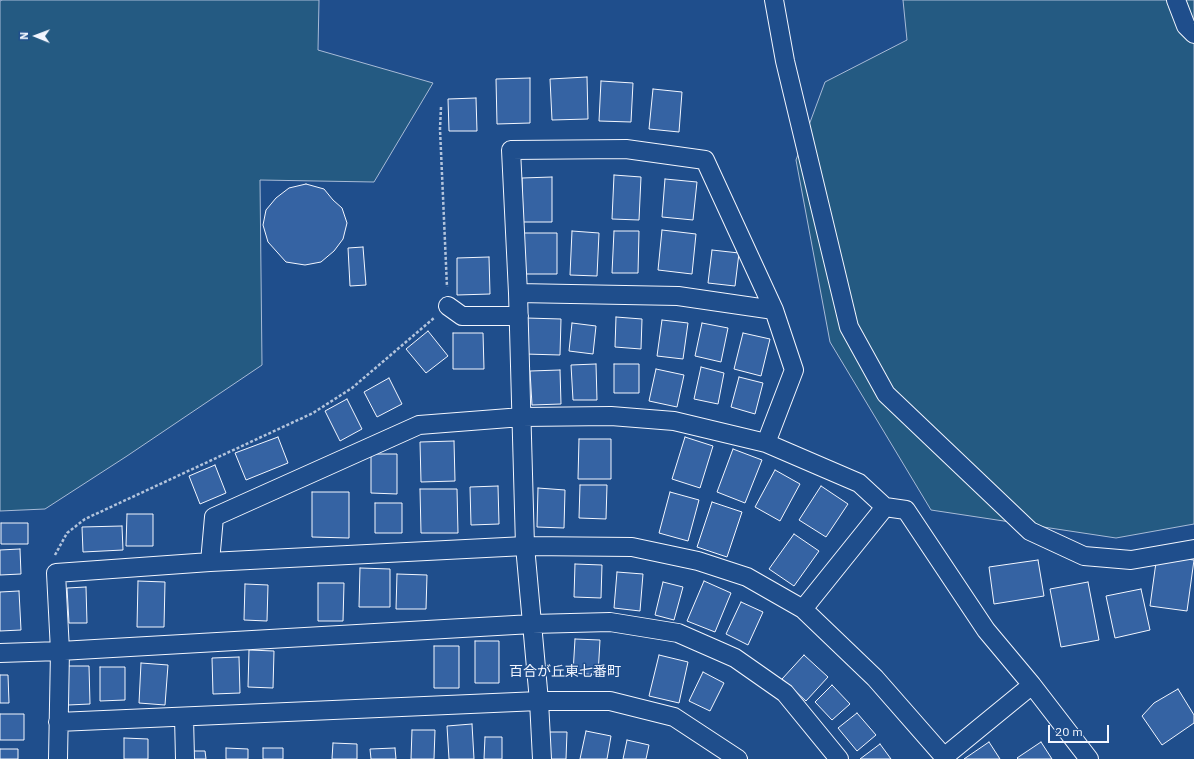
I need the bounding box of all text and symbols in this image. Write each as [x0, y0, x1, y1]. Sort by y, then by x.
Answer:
north arrow [16, 16, 56, 56]
text: N [17, 32, 31, 40]
district label: 百合が丘東七番町 [509, 664, 621, 680]
scale bar [1050, 717, 1111, 743]
text: 20 m [1055, 724, 1083, 739]

